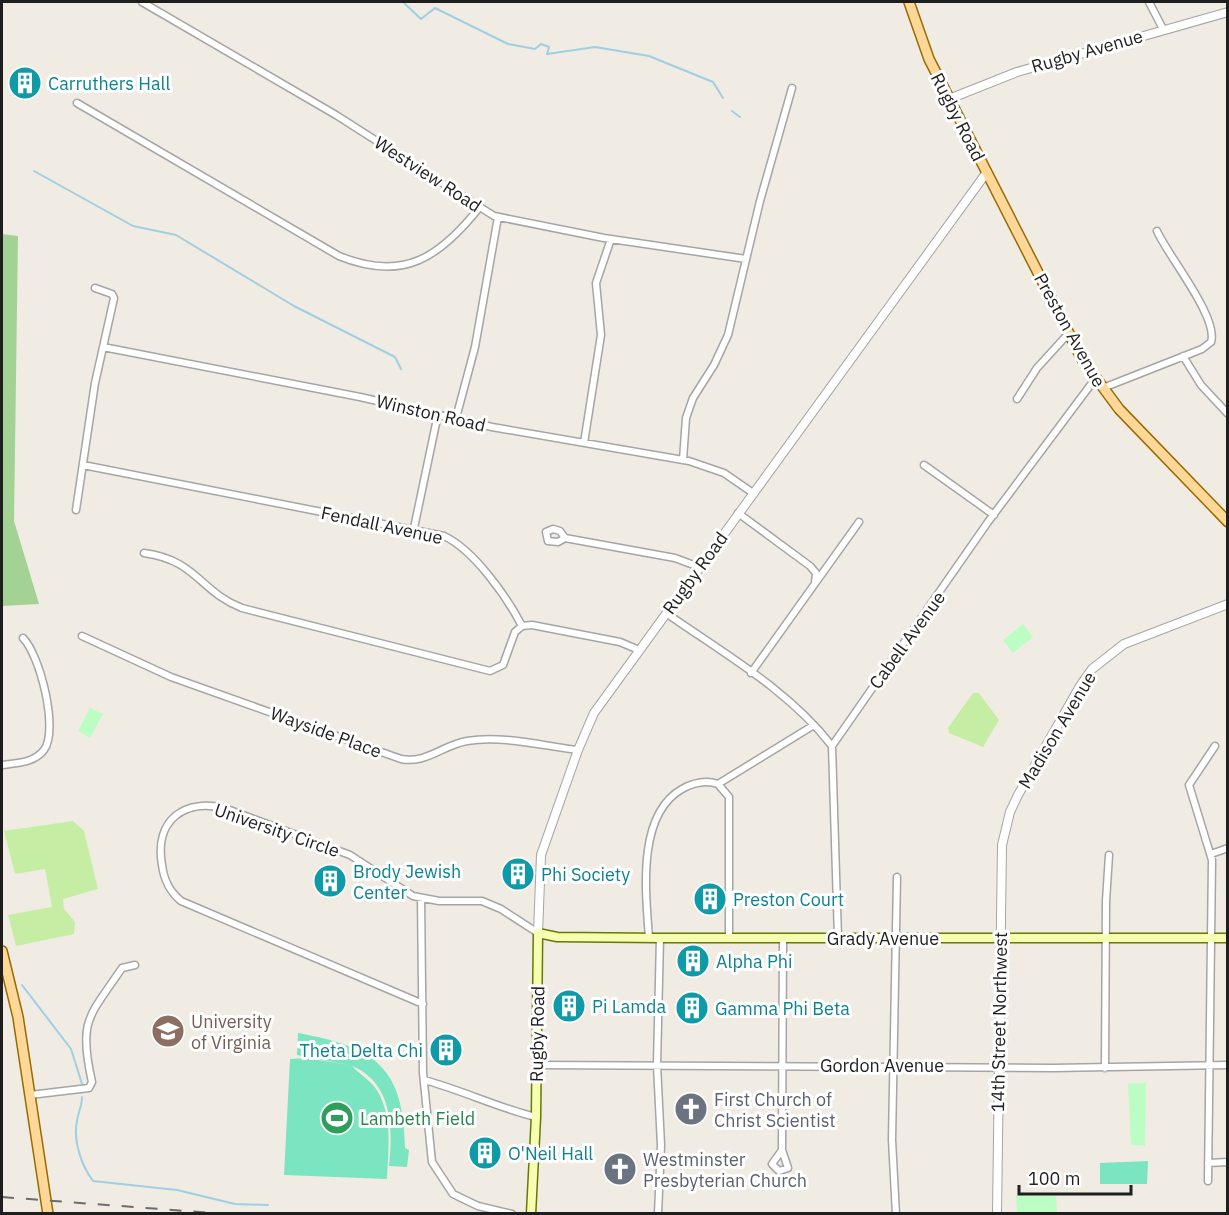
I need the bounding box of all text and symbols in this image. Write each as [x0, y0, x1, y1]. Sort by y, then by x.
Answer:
street label: Rugby Avenue [1029, 24, 1146, 78]
building icon: Carruthers Hall [7, 65, 43, 101]
street label: Rugby Road [926, 69, 990, 165]
place label: Carruthers Hall [48, 72, 170, 95]
street label: Westview Road [370, 131, 486, 217]
street label: Preston Avenue [1029, 269, 1111, 391]
street label: Winston Road [374, 389, 488, 437]
street label: Fendall Avenue [319, 501, 445, 549]
street label: Rugby Road [657, 527, 733, 619]
street label: Cabell Avenue [864, 587, 950, 693]
street label: Madison Avenue [1013, 667, 1101, 793]
street label: Wayside Place [267, 701, 385, 763]
street label: University Circle [211, 798, 343, 862]
building icon: Phi Society [500, 856, 536, 892]
place label: Brody Jewish Center [353, 860, 461, 904]
building icon: Brody Jewish Center [312, 863, 348, 899]
place label: Phi Society [541, 863, 630, 886]
building icon: Preston Court [692, 881, 728, 917]
place label: Preston Court [733, 888, 844, 911]
street label: Grady Avenue [827, 927, 939, 950]
street label: 14th Street Northwest [986, 932, 1012, 1112]
building icon: Alpha Phi [675, 943, 711, 979]
place label: Alpha Phi [716, 950, 793, 973]
street label: Rugby Road [525, 986, 549, 1082]
building icon: Pi Lamda [551, 988, 587, 1024]
building icon: Gamma Phi Beta [674, 990, 710, 1026]
place label: Pi Lamda [592, 995, 666, 1018]
place label: Gamma Phi Beta [715, 997, 850, 1020]
place label: University of Virginia [191, 1010, 272, 1054]
school or university icon: University of Virginia [150, 1013, 186, 1049]
building icon: Theta Delta Chi [428, 1032, 464, 1068]
place label: Theta Delta Chi [300, 1039, 423, 1062]
street label: Gordon Avenue [820, 1054, 944, 1077]
place label: First Church of Christ Scientist [714, 1088, 836, 1132]
church icon: First Church of Christ Scientist [673, 1091, 709, 1127]
sports icon: Lambeth Field [319, 1100, 355, 1136]
place label: Lambeth Field [360, 1107, 475, 1130]
building icon: O'Neil Hall [467, 1135, 503, 1171]
place label: O'Neil Hall [508, 1142, 593, 1165]
place label: Westminster Presbyterian Church [643, 1148, 807, 1192]
church icon: Westminster Presbyterian Church [602, 1151, 638, 1187]
scale bar [1019, 1158, 1132, 1196]
text: 100 m [1028, 1167, 1080, 1190]

